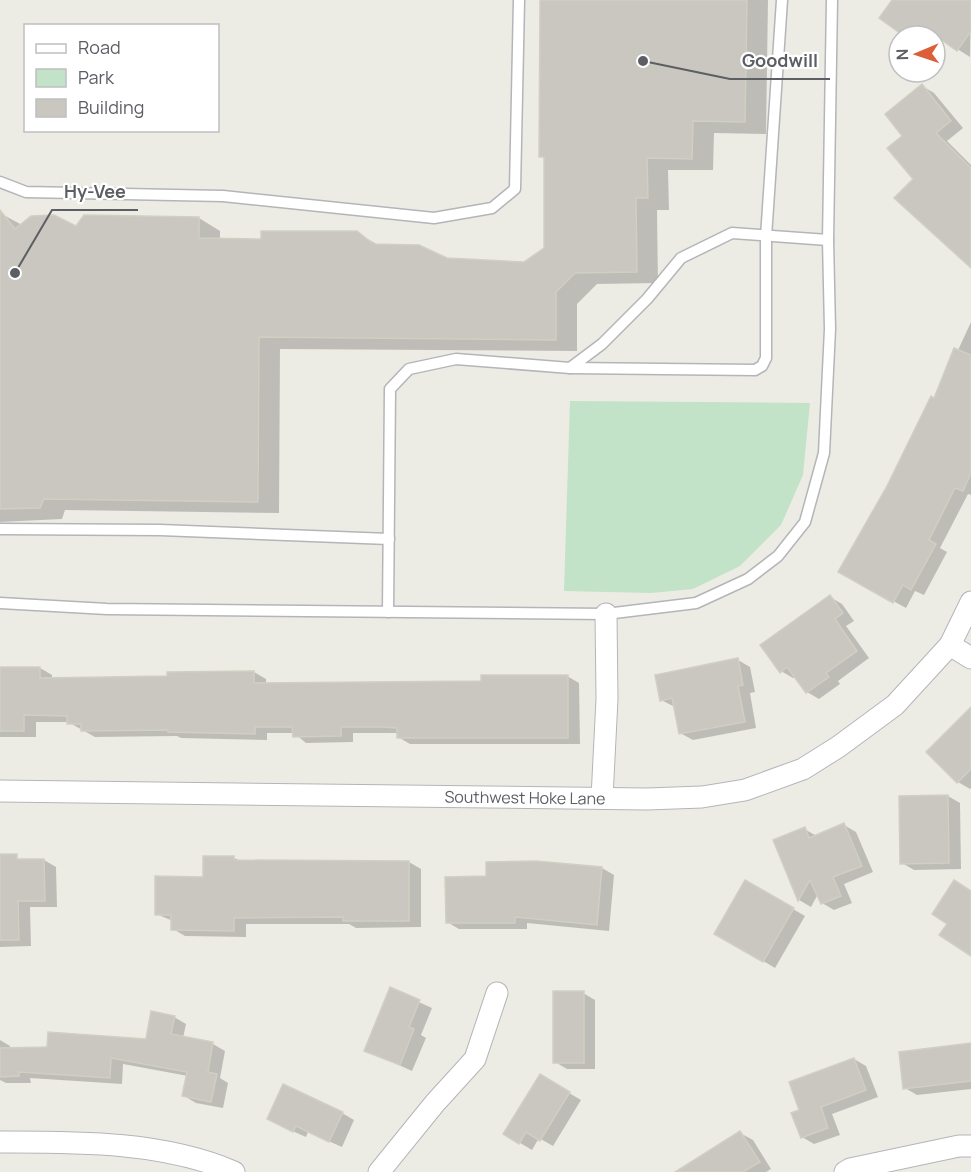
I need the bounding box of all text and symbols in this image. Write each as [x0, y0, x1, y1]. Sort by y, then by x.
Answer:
legend [24, 24, 219, 132]
north arrow [887, 24, 947, 84]
text: Road [78, 35, 121, 59]
callout: Goodwill [730, 43, 830, 79]
text: Goodwill [742, 48, 818, 72]
text: N [891, 48, 913, 61]
text: Park [78, 65, 115, 89]
text: Building [78, 95, 144, 119]
callout: Hy-Vee [52, 174, 138, 210]
text: Hy-Vee [64, 179, 126, 203]
street label: Southwest Hoke Lane [444, 785, 605, 809]

